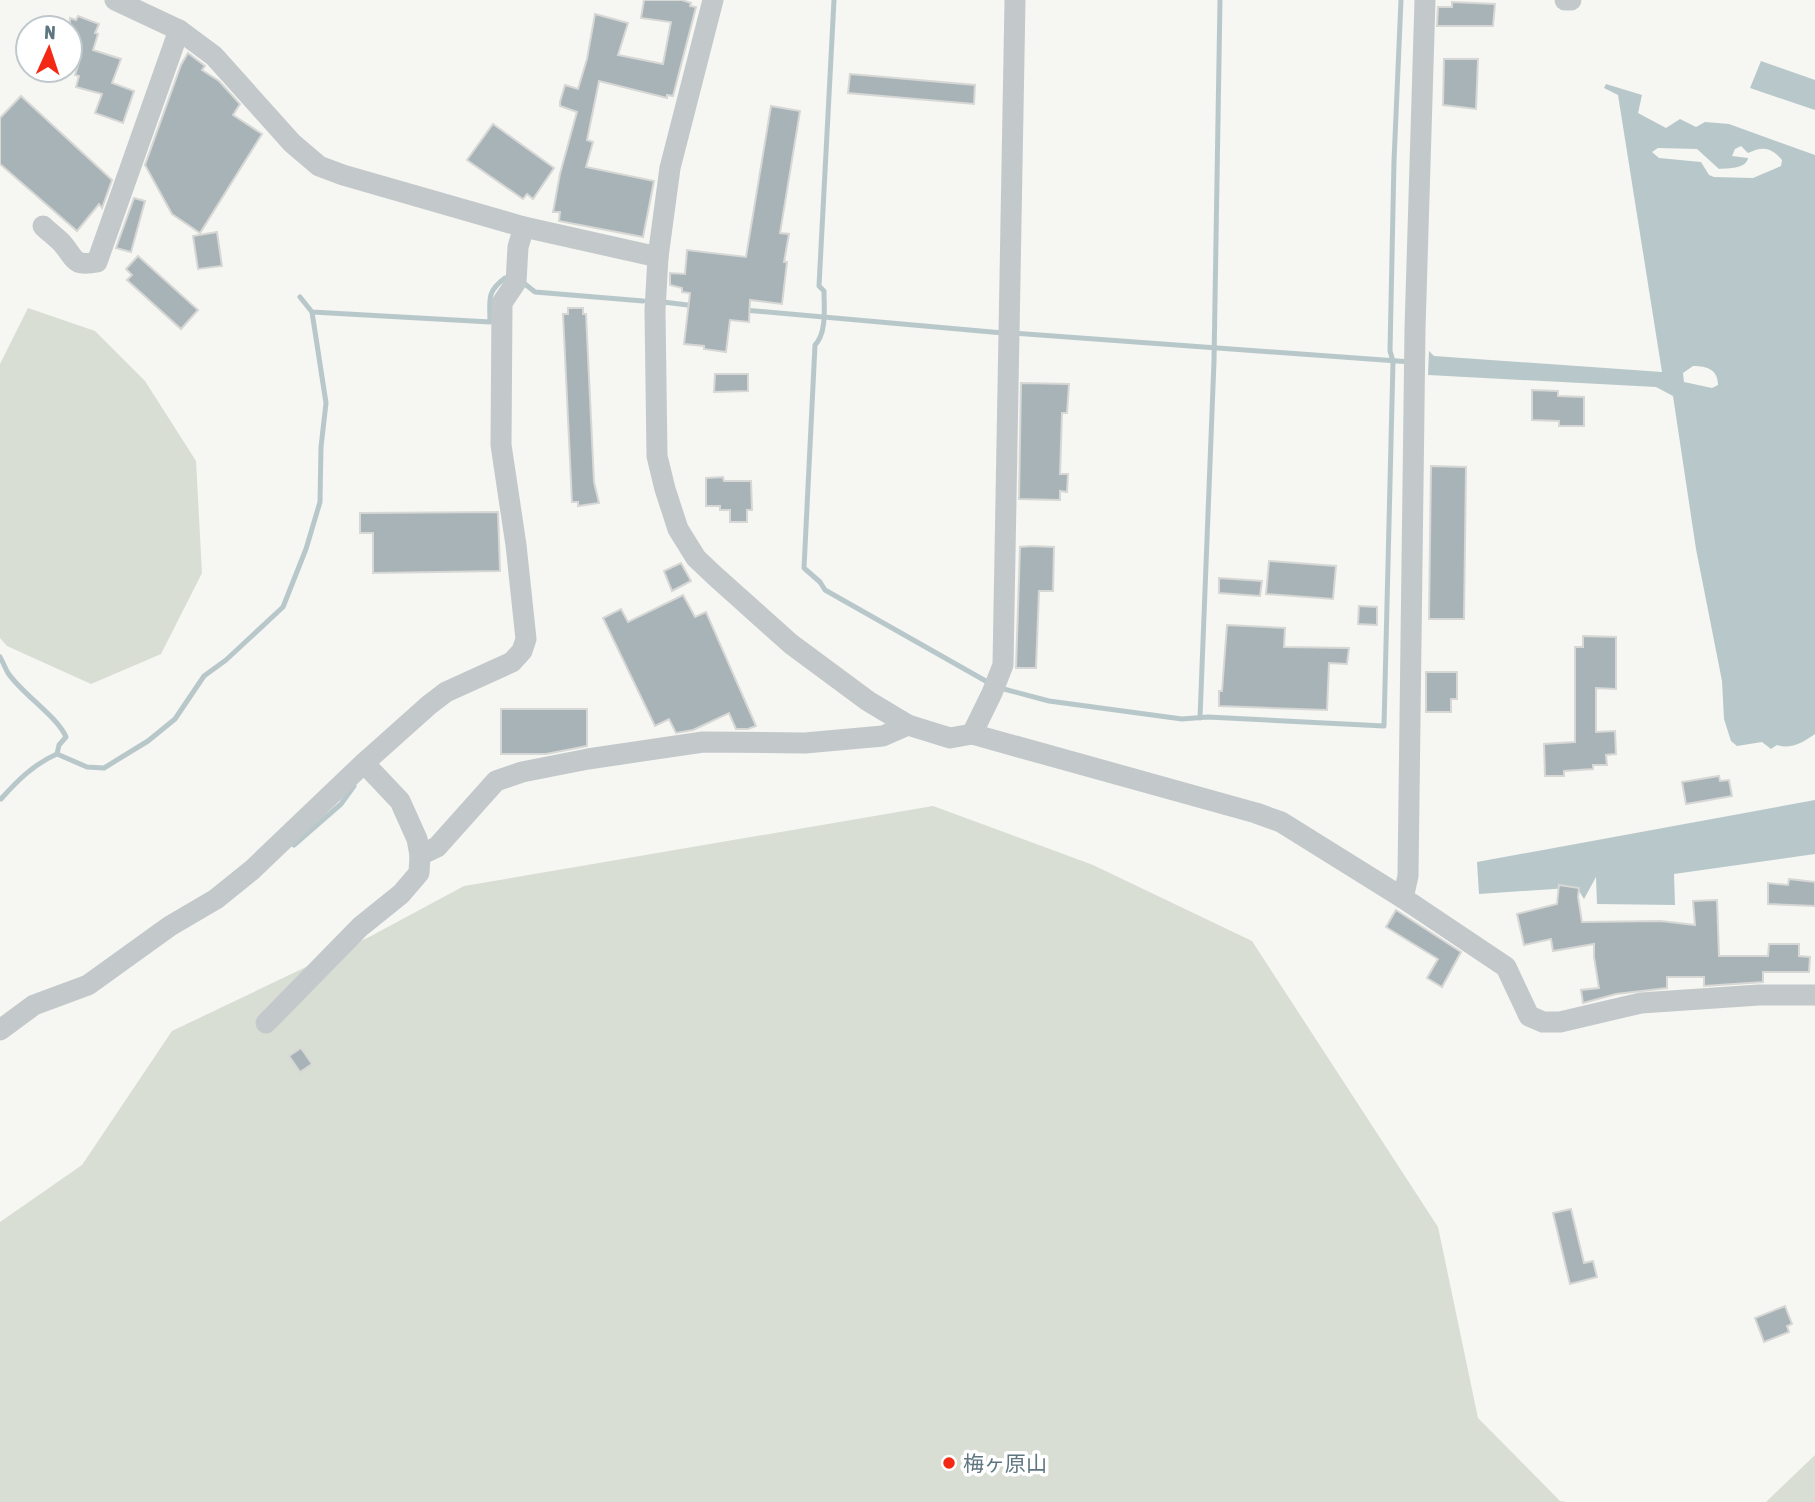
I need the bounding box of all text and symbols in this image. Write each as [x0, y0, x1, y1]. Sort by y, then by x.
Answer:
north arrow [14, 14, 84, 84]
text: N [44, 21, 56, 43]
place label: 梅ヶ原山 [963, 1451, 1047, 1475]
marker: 梅ヶ原山 [941, 1455, 957, 1471]

